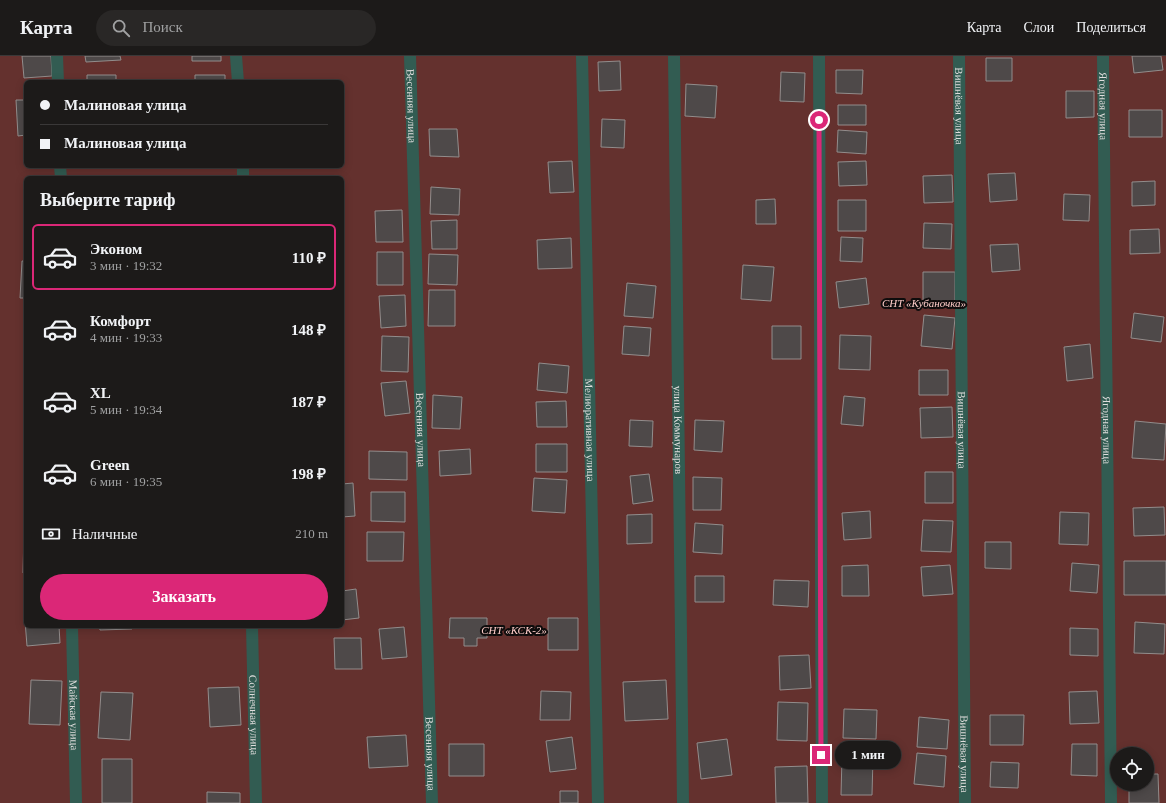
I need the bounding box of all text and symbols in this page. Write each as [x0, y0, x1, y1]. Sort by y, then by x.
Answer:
search box [96, 10, 376, 46]
text: Карта [20, 17, 72, 38]
icon: search [110, 17, 132, 39]
text: Поиск [142, 19, 183, 35]
text: Карта [967, 20, 1001, 35]
text: Слои [1023, 20, 1054, 35]
text: Поделиться [1076, 20, 1146, 35]
street label: Вишнёвая улица [953, 67, 966, 145]
street label: Весенняя улица [404, 69, 419, 143]
street label: Ягодная улица [1097, 72, 1110, 140]
text: Малиновая улица [64, 97, 186, 113]
route start [810, 111, 828, 129]
text: Малиновая улица [64, 135, 186, 151]
text: Выберите тариф [40, 190, 175, 210]
icon: car [42, 239, 78, 275]
text: Эконом [90, 241, 142, 257]
text: 110 ₽ [292, 250, 326, 266]
text: 3 мин · 19:32 [90, 258, 162, 273]
park label: СНТ «Кубаночка» [882, 297, 966, 309]
icon: car [42, 311, 78, 347]
text: Комфорт [90, 313, 151, 329]
text: 148 ₽ [291, 322, 326, 338]
text: 4 мин · 19:33 [90, 330, 162, 345]
street label: Мелиоративная улица [583, 378, 597, 482]
icon: car [42, 383, 78, 419]
text: XL [90, 385, 111, 401]
street label: улица Коммунаров [672, 386, 685, 474]
street label: Вишнёвая улица [956, 391, 968, 469]
street label: Весенняя улица [414, 393, 428, 467]
text: 187 ₽ [291, 394, 326, 410]
street label: Ягодная улица [1101, 396, 1113, 464]
text: 5 мин · 19:34 [90, 402, 162, 417]
icon: car [42, 455, 78, 491]
text: Green [90, 457, 130, 473]
text: 198 ₽ [291, 466, 326, 482]
text: 6 мин · 19:35 [90, 474, 162, 489]
icon: cash [40, 523, 62, 545]
text: Наличные [72, 526, 137, 542]
text: 210 m [295, 526, 328, 541]
button: Заказать [40, 574, 328, 620]
park label: СНТ «КСК-2» [481, 624, 547, 636]
street label: Солнечная улица [247, 675, 261, 755]
street label: Майская улица [67, 680, 81, 750]
street label: Вишнёвая улица [958, 715, 971, 793]
street label: Весенняя улица [423, 716, 438, 791]
callout: 1 мин [835, 741, 901, 769]
route end [812, 746, 830, 764]
text: 1 мин [851, 747, 885, 762]
map controls [1110, 747, 1154, 791]
button: locate [1110, 747, 1154, 791]

